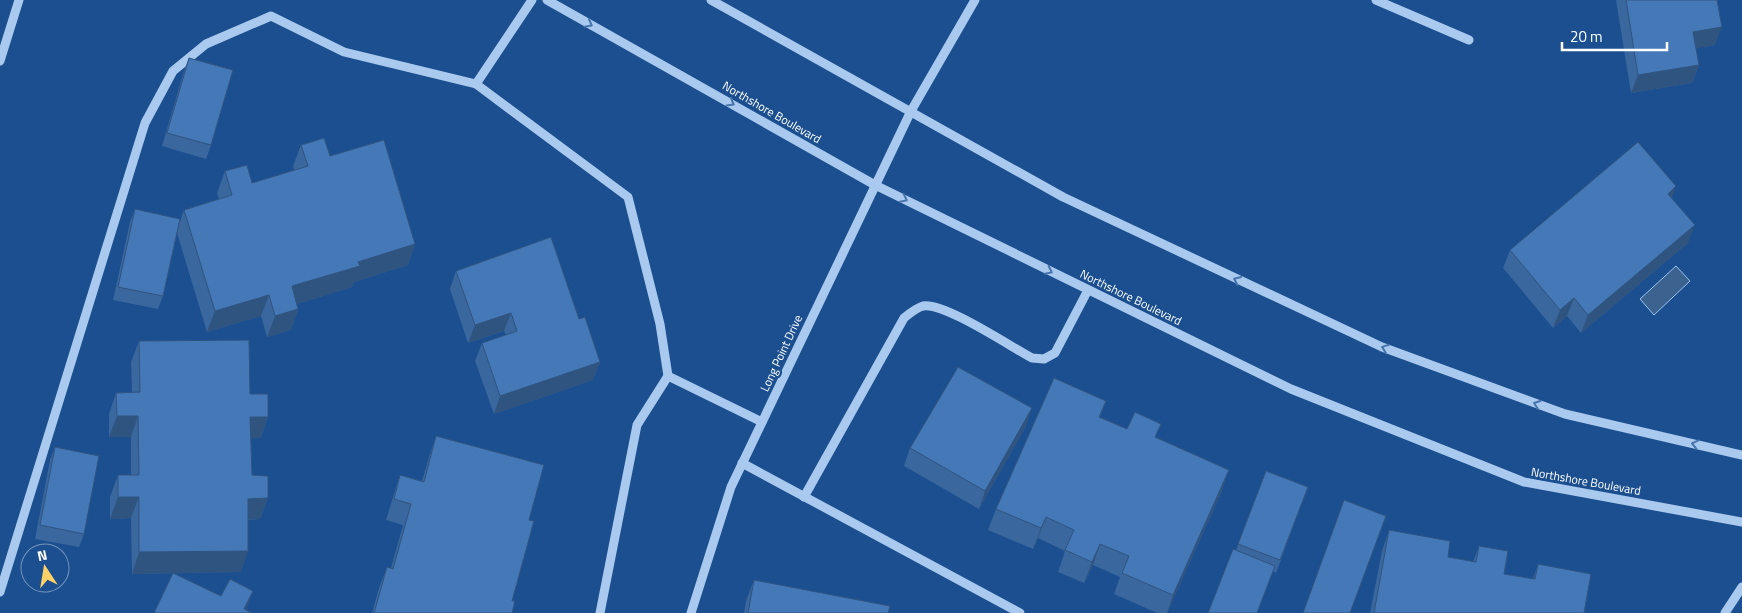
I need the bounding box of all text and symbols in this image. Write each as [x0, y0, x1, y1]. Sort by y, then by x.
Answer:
one-way arrow [584, 17, 593, 27]
scale bar [1562, 20, 1667, 52]
text: 20 m [1570, 25, 1603, 48]
street label: Northshore Boulevard [719, 76, 825, 148]
one-way arrow [726, 97, 735, 107]
one-way arrow [899, 193, 908, 203]
street label: Northshore Boulevard [1077, 264, 1185, 330]
one-way arrow [1044, 265, 1053, 275]
one-way arrow [1233, 276, 1242, 286]
street label: Long Point Drive [755, 311, 807, 395]
one-way arrow [1381, 344, 1390, 354]
one-way arrow [1534, 400, 1542, 410]
one-way arrow [1690, 439, 1699, 450]
street label: Northshore Boulevard [1530, 462, 1642, 500]
north arrow [20, 543, 70, 593]
text: N [35, 544, 49, 566]

